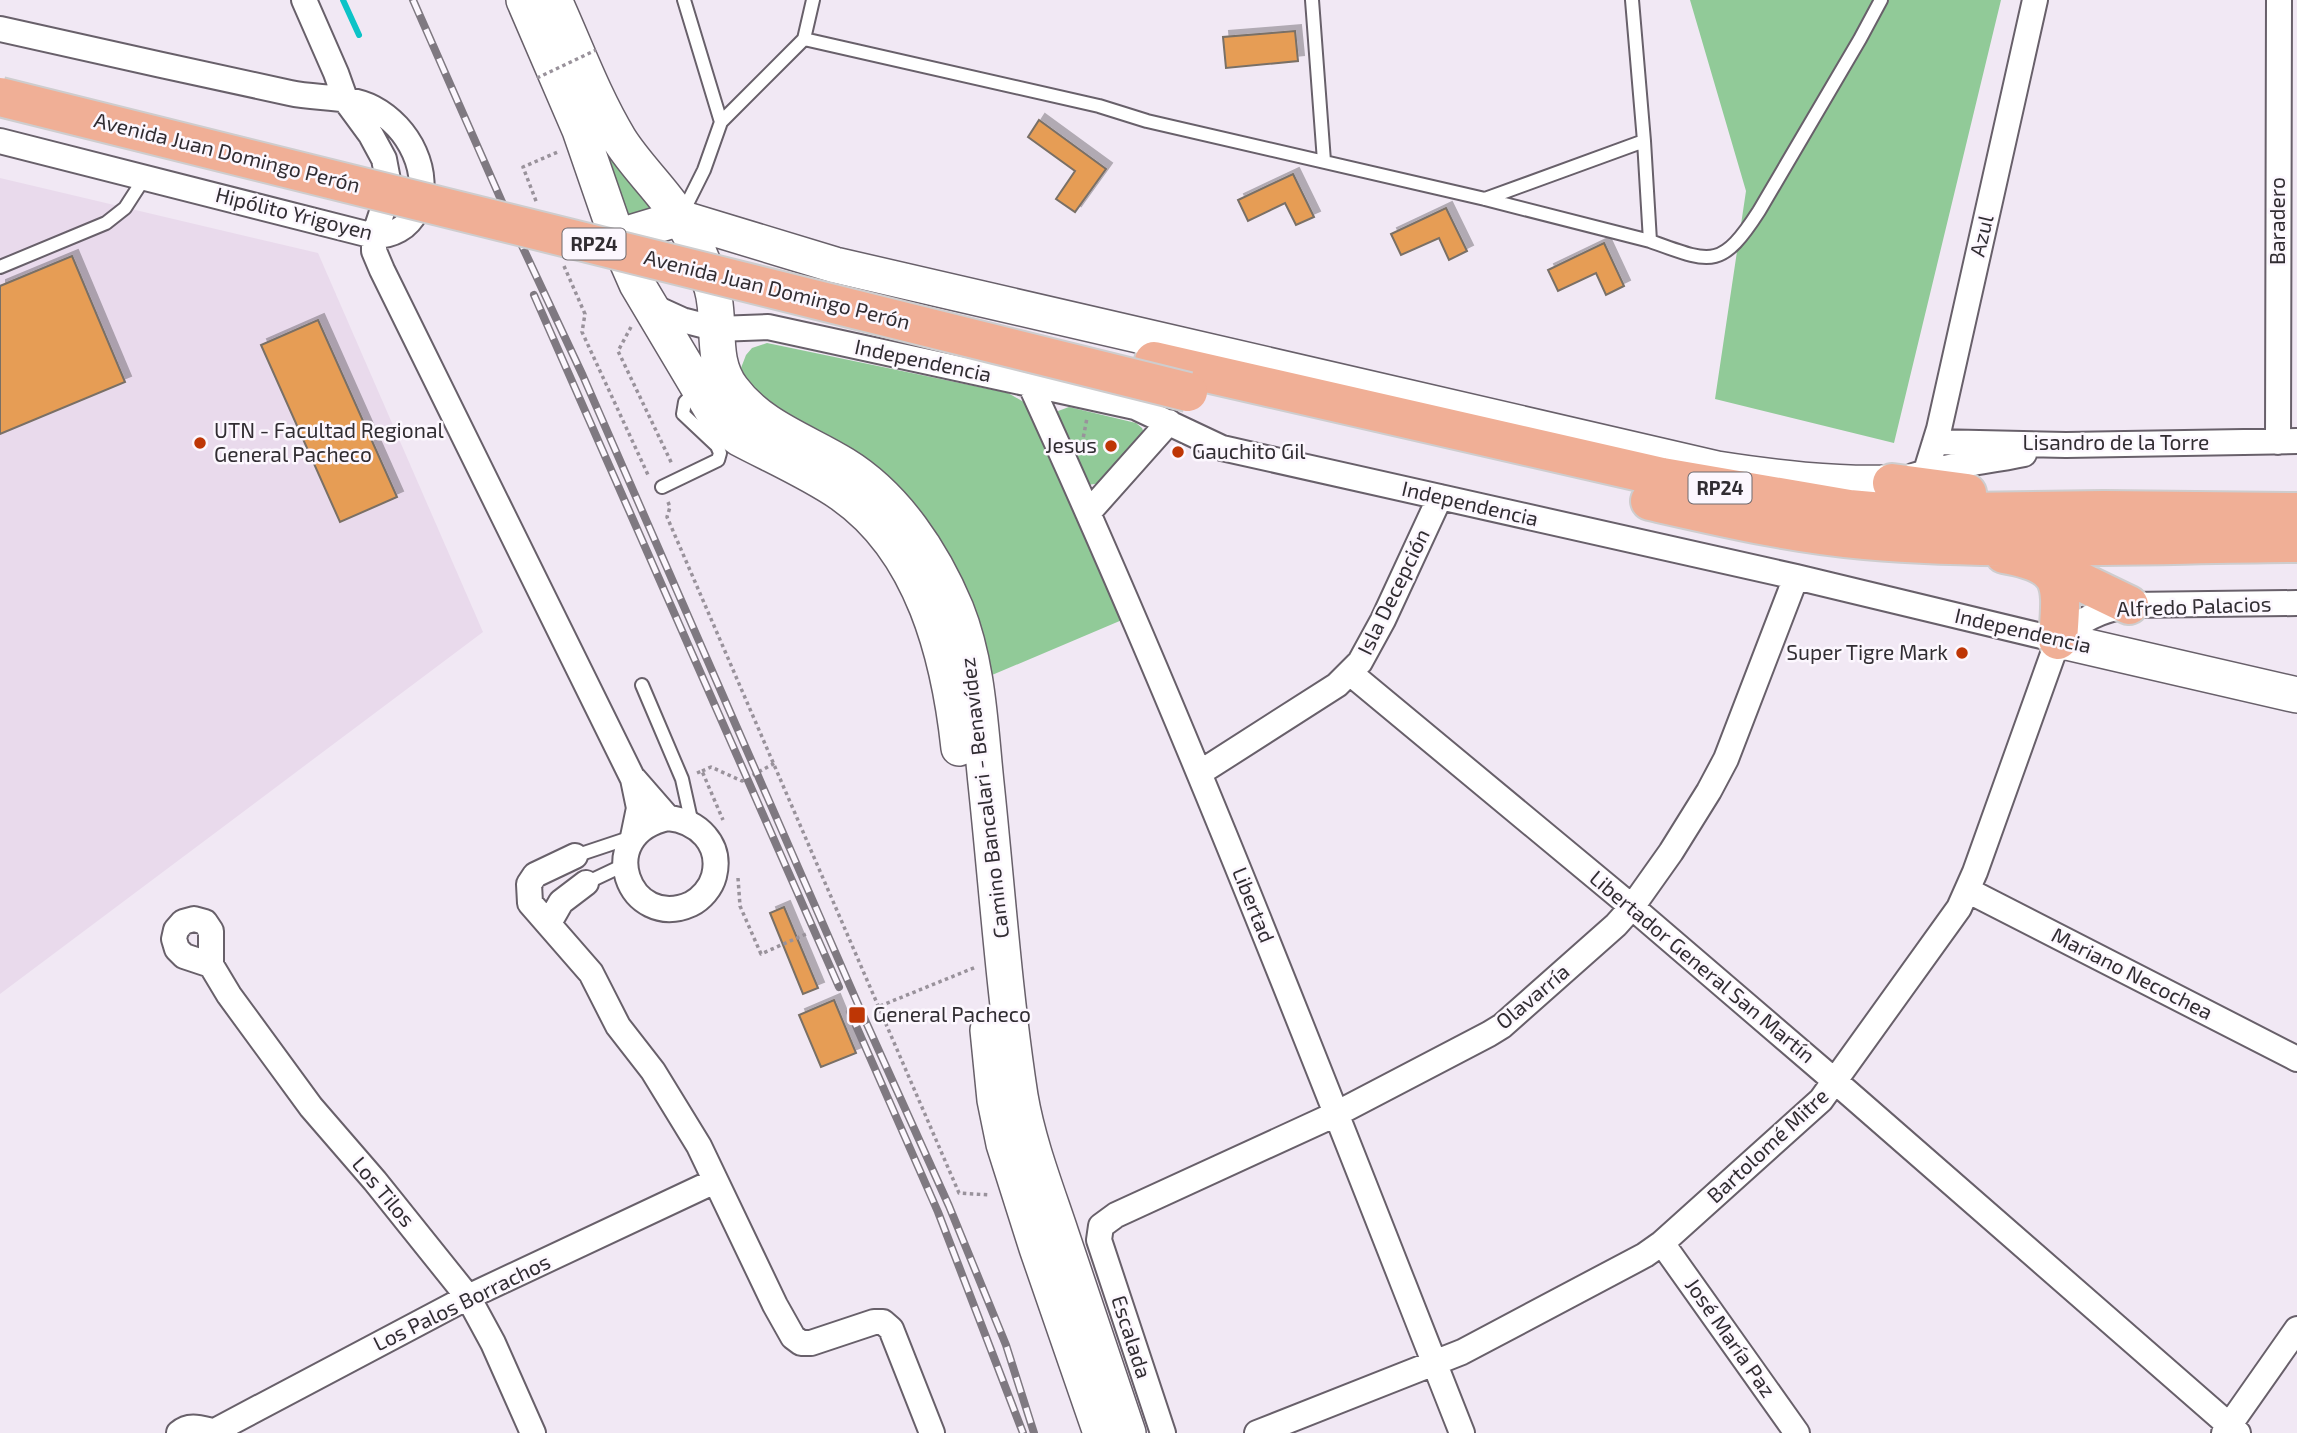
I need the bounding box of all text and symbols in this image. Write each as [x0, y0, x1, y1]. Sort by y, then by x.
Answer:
street label: Avenida Juan Domingo Perón [92, 106, 363, 197]
street label: Baradero [2264, 177, 2289, 265]
street label: Hipólito Yrigoyen [213, 181, 376, 244]
street label: Azul [1964, 212, 1998, 259]
road number: RP24 [562, 228, 626, 260]
street label: Avenida Juan Domingo Perón [642, 243, 913, 334]
street label: Independencia [853, 333, 994, 386]
place label: UTN - Facultad Regional General Pacheco [214, 417, 444, 466]
street label: Lisandro de la Torre [2023, 429, 2209, 454]
place label: Jesus [1045, 432, 1097, 457]
marker: UTN - Facultad Regional General Pacheco [192, 435, 208, 451]
marker: Jesus [1103, 438, 1119, 454]
place label: Gauchito Gil [1192, 438, 1306, 463]
marker: Gauchito Gil [1170, 444, 1186, 460]
road number: RP24 [1688, 472, 1752, 503]
street label: Independencia [1400, 475, 1541, 530]
street label: Isla Decepción [1351, 524, 1434, 658]
street label: Alfredo Palacios [2116, 590, 2272, 621]
street label: Independencia [1953, 602, 2094, 657]
place label: Super Tigre Mark [1786, 639, 1948, 664]
marker: Super Tigre Mark [1954, 645, 1970, 661]
street label: Camino Bancalari - Benavídez [954, 656, 1013, 940]
street label: Libertad [1228, 863, 1281, 946]
street label: Libertador General San Martín [1585, 864, 1821, 1067]
street label: Mariano Necochea [2048, 921, 2217, 1024]
street label: Olavarría [1490, 958, 1574, 1034]
place label: General Pacheco [873, 1001, 1031, 1026]
marker: General Pacheco [847, 1005, 867, 1025]
street label: Bartolomé Mitre [1701, 1082, 1833, 1207]
street label: Los Tilos [348, 1151, 421, 1231]
street label: Los Palos Borrachos [369, 1248, 554, 1355]
street label: José María Paz [1681, 1273, 1782, 1402]
street label: Escalada [1107, 1292, 1158, 1381]

